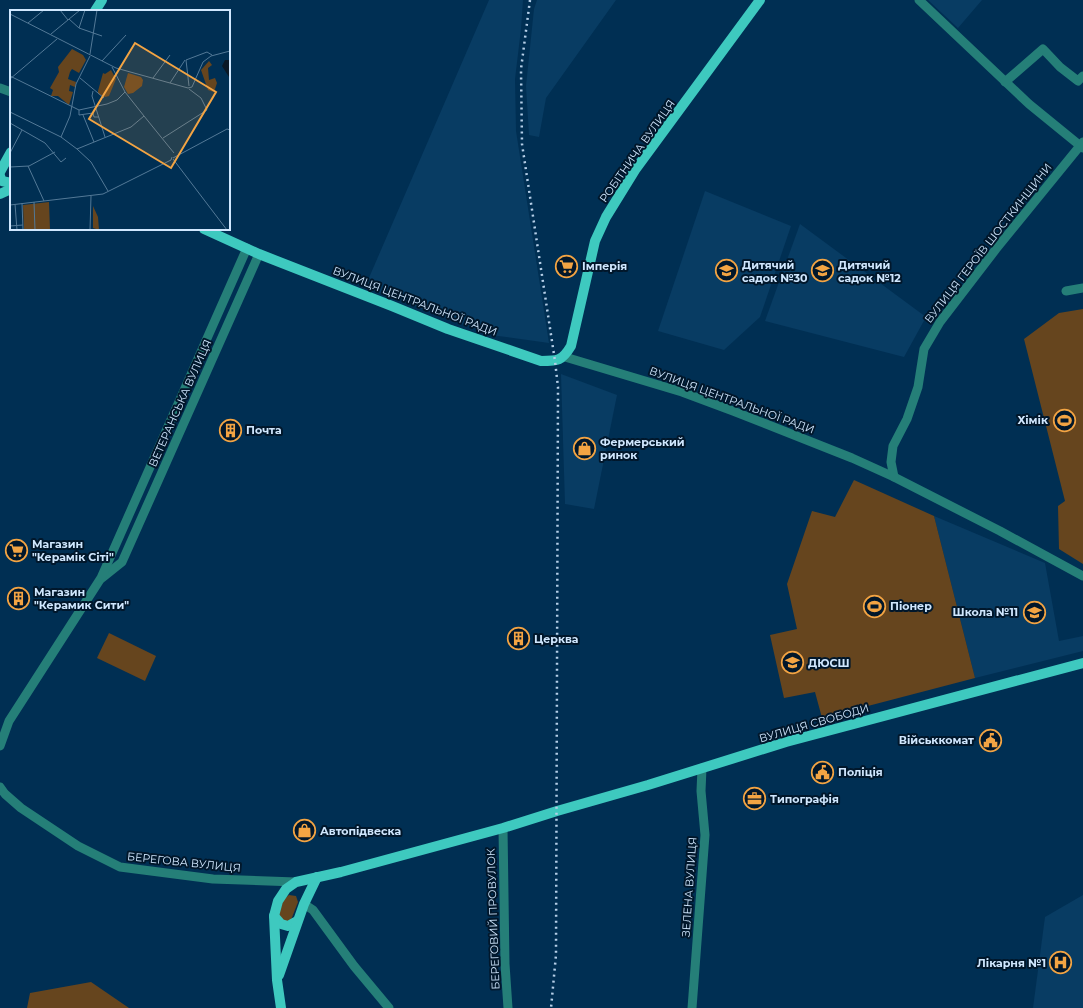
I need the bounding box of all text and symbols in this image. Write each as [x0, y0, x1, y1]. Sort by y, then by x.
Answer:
inset map [10, 10, 230, 230]
street label: РОБІТНИЧА ВУЛИЦЯ [596, 97, 678, 205]
street label: ВУЛИЦЯ ГЕРОЇВ ШОСТКИНЩИНИ [921, 160, 1055, 326]
supermarket icon: Імперія [554, 253, 580, 279]
school or university icon: Дитячий садок №30 [714, 258, 740, 284]
place label: Дитячий садок №30 [742, 258, 808, 285]
school or university icon: Дитячий садок №12 [810, 258, 836, 284]
place label: Дитячий садок №12 [838, 258, 901, 285]
place label: Імперія [582, 259, 627, 273]
street label: ВУЛИЦЯ ЦЕНТРАЛЬНОЇ РАДИ [331, 263, 499, 339]
street label: ВЕТЕРАНСЬКА ВУЛИЦЯ [146, 337, 214, 469]
street label: ВУЛИЦЯ ЦЕНТРАЛЬНОЇ РАДИ [647, 364, 817, 436]
sports icon: Хімік [1051, 407, 1077, 433]
place label: Хімік [1017, 413, 1049, 427]
building icon: Почта [217, 417, 243, 443]
place label: Почта [246, 423, 282, 437]
shop icon: Фермерський ринок [571, 435, 597, 461]
place label: Фермерський ринок [600, 435, 685, 462]
supermarket icon: Магазин "Керамік Сіті" [3, 537, 29, 563]
place label: Магазин "Керамік Сіті" [32, 537, 114, 564]
building icon: Магазин "Керамик Сити" [6, 585, 32, 611]
place label: Магазин "Керамик Сити" [34, 585, 129, 612]
sports icon: Піонер [861, 593, 887, 619]
place label: Піонер [890, 599, 932, 613]
school or university icon: Школа №11 [1021, 599, 1047, 625]
place label: Школа №11 [953, 605, 1018, 619]
building icon: Церква [505, 626, 531, 652]
place label: Церква [534, 632, 578, 646]
school or university icon: ДЮСШ [780, 650, 806, 676]
place label: ДЮСШ [808, 656, 849, 670]
street label: ВУЛИЦЯ СВОБОДИ [758, 701, 870, 745]
public building icon: Військкомат [977, 727, 1003, 753]
place label: Військкомат [899, 733, 974, 747]
public building icon: Поліція [809, 759, 835, 785]
place label: Поліція [838, 765, 883, 779]
office icon: Типографія [742, 786, 768, 812]
place label: Типографія [770, 792, 839, 806]
shop icon: Автопідвеска [291, 818, 317, 844]
place label: Автопідвеска [320, 824, 401, 838]
street label: ЗЕЛЕНА ВУЛИЦЯ [679, 836, 699, 938]
street label: БЕРЕГОВИЙ ПРОВУЛОК [484, 848, 502, 990]
street label: БЕРЕГОВА ВУЛИЦЯ [126, 849, 242, 875]
hospital icon: Лікарня №1 [1048, 950, 1074, 976]
place label: Лікарня №1 [977, 956, 1046, 970]

